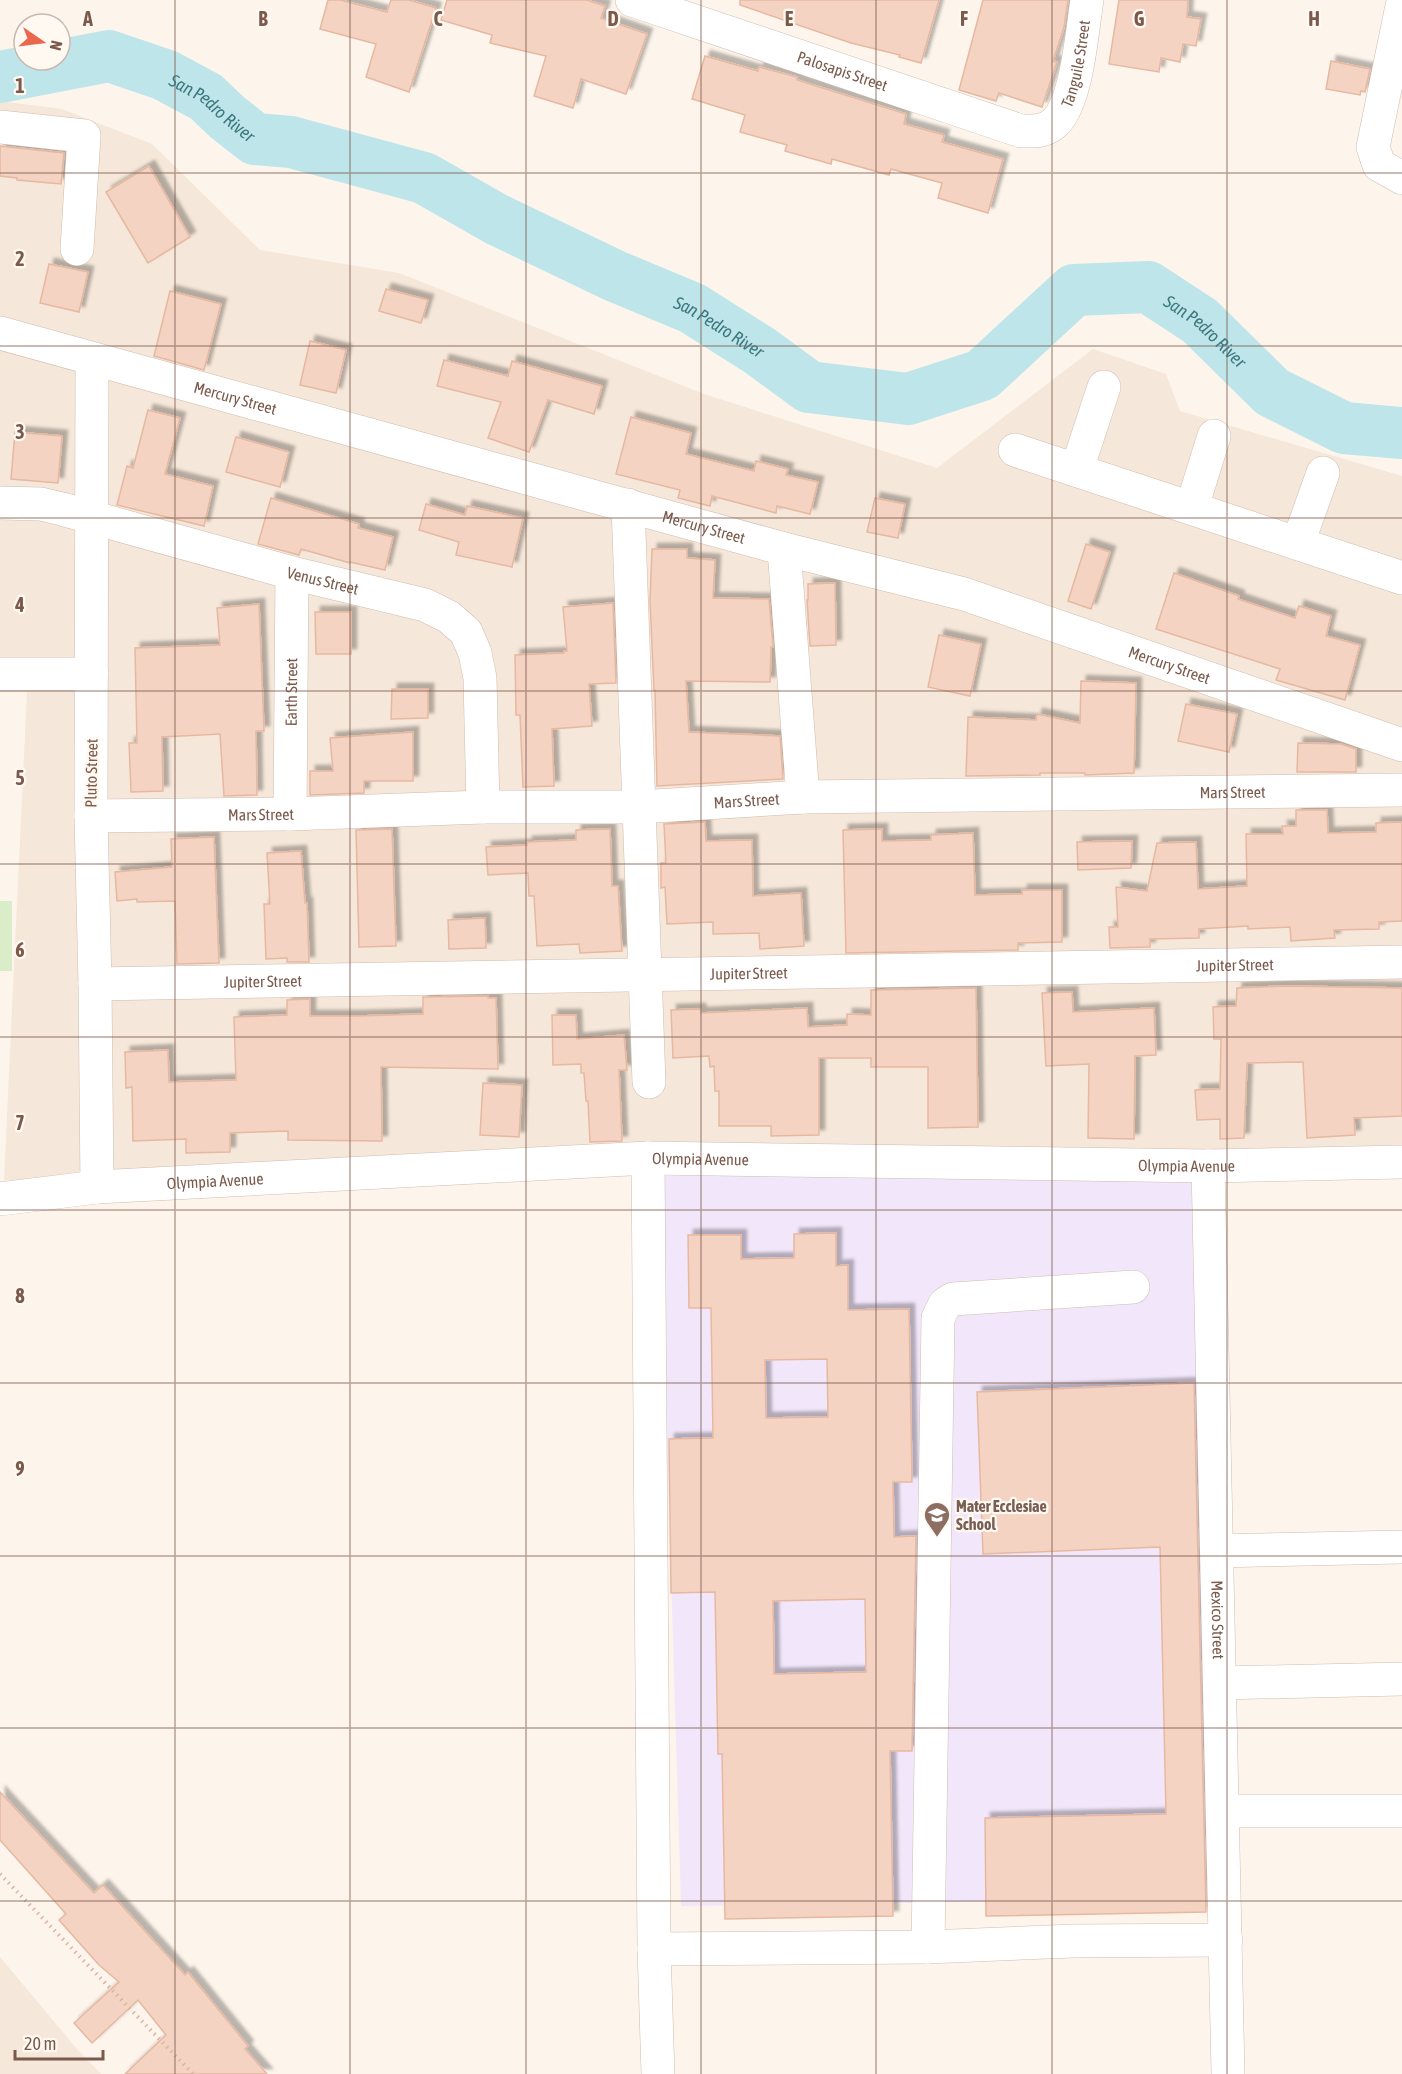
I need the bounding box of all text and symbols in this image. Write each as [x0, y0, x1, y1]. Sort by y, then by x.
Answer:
text: A [82, 7, 93, 30]
text: B [258, 7, 268, 30]
text: C [434, 7, 443, 30]
text: D [607, 7, 619, 30]
text: E [785, 7, 794, 30]
text: F [960, 7, 968, 30]
text: G [1134, 7, 1145, 30]
text: H [1308, 7, 1320, 30]
north arrow [12, 12, 72, 72]
street label: Tanguile Street [1057, 19, 1093, 110]
text: N [47, 39, 66, 52]
street label: Palosapis Street [795, 47, 890, 95]
water label: San Pedro River [165, 69, 260, 146]
text: 1 [15, 74, 25, 97]
text: 2 [15, 247, 25, 270]
water label: San Pedro River [1160, 290, 1251, 372]
water label: San Pedro River [670, 291, 769, 362]
street label: Mercury Street [192, 378, 279, 418]
text: 3 [15, 420, 25, 443]
street label: Mercury Street [660, 507, 748, 547]
street label: Venus Street [285, 563, 361, 598]
text: 4 [14, 593, 25, 616]
street label: Mercury Street [1126, 642, 1213, 687]
street label: Earth Street [282, 657, 300, 726]
street label: Pluto Street [81, 738, 101, 808]
text: 5 [15, 766, 25, 789]
street label: Mars Street [1199, 783, 1266, 801]
street label: Mars Street [713, 789, 781, 811]
street label: Mars Street [228, 805, 295, 824]
text: 6 [15, 938, 25, 961]
street label: Jupiter Street [1196, 955, 1274, 975]
street label: Jupiter Street [710, 963, 788, 983]
street label: Jupiter Street [224, 972, 302, 992]
text: 7 [15, 1111, 25, 1134]
street label: Olympia Avenue [652, 1149, 749, 1169]
street label: Olympia Avenue [1138, 1156, 1235, 1176]
street label: Olympia Avenue [166, 1169, 264, 1193]
text: 8 [15, 1284, 25, 1307]
text: 9 [15, 1457, 25, 1480]
place label: Mater Ecclesiae School [956, 1497, 1047, 1533]
school or university icon: Mater Ecclesiae School [922, 1500, 952, 1538]
street label: Mexico Street [1208, 1580, 1228, 1660]
scale bar [15, 2023, 104, 2061]
text: 20 m [24, 2033, 56, 2054]

